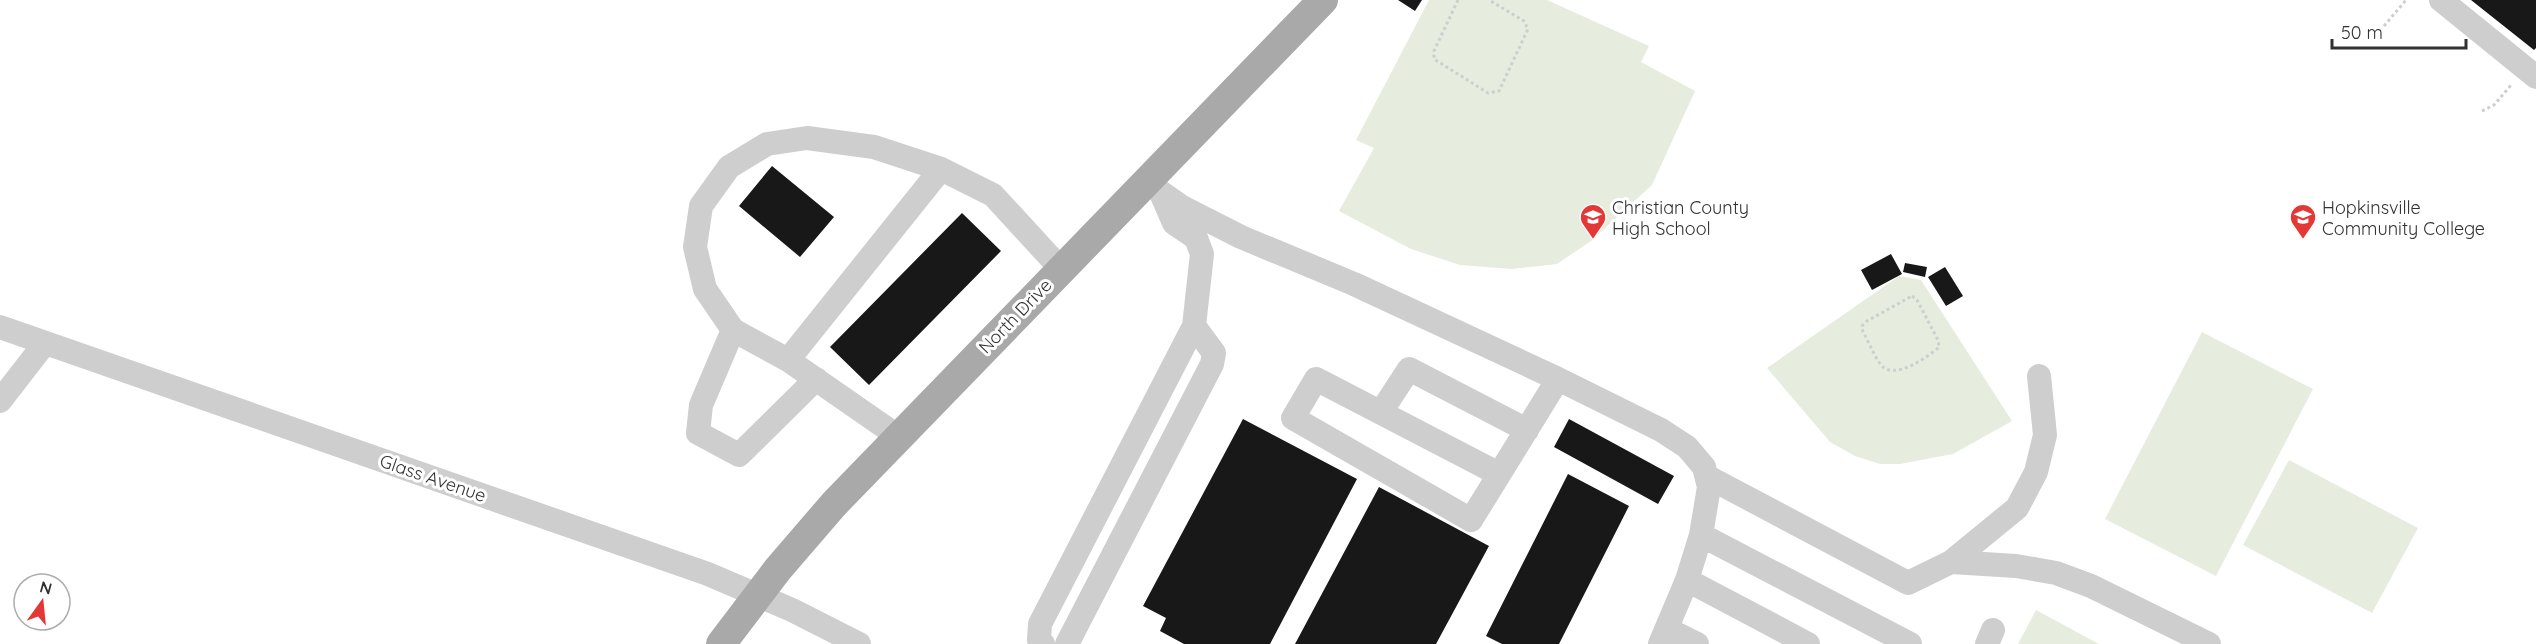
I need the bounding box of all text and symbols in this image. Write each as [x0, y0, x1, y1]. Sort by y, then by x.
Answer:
scale bar [2332, 12, 2466, 50]
text: 50 m [2341, 21, 2383, 44]
place label: Christian County High School [1612, 196, 1749, 240]
place label: Hopkinsville Community College [2322, 196, 2485, 240]
school or university icon: Christian County High School [1578, 202, 1608, 240]
school or university icon: Hopkinsville Community College [2288, 202, 2318, 240]
street label: North Drive [974, 274, 1056, 358]
street label: Glass Avenue [377, 449, 489, 507]
north arrow [12, 572, 72, 632]
text: N [38, 576, 54, 599]

